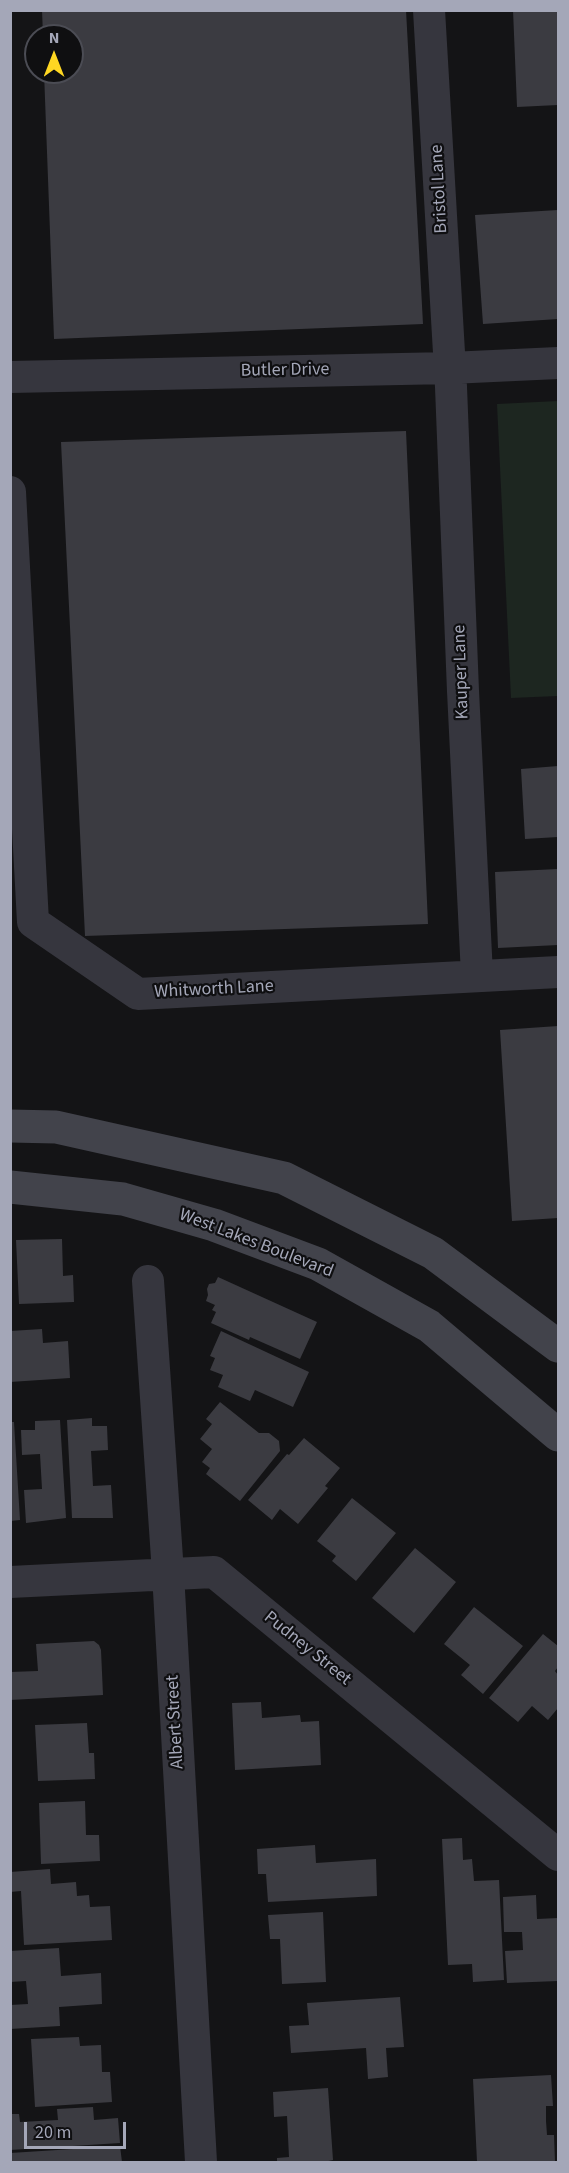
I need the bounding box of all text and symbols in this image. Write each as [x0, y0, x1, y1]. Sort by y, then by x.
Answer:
north arrow [24, 24, 84, 84]
text: N [49, 27, 59, 49]
street label: Bristol Lane [427, 144, 453, 234]
street label: Butler Drive [240, 359, 330, 383]
street label: Kauper Lane [450, 624, 474, 720]
street label: Whitworth Lane [154, 976, 274, 1004]
street label: West Lakes Boulevard [176, 1205, 336, 1283]
street label: Pudney Street [259, 1607, 355, 1691]
street label: Albert Street [163, 1674, 189, 1770]
scale bar [27, 2110, 129, 2148]
text: 20 m [35, 2120, 71, 2145]

